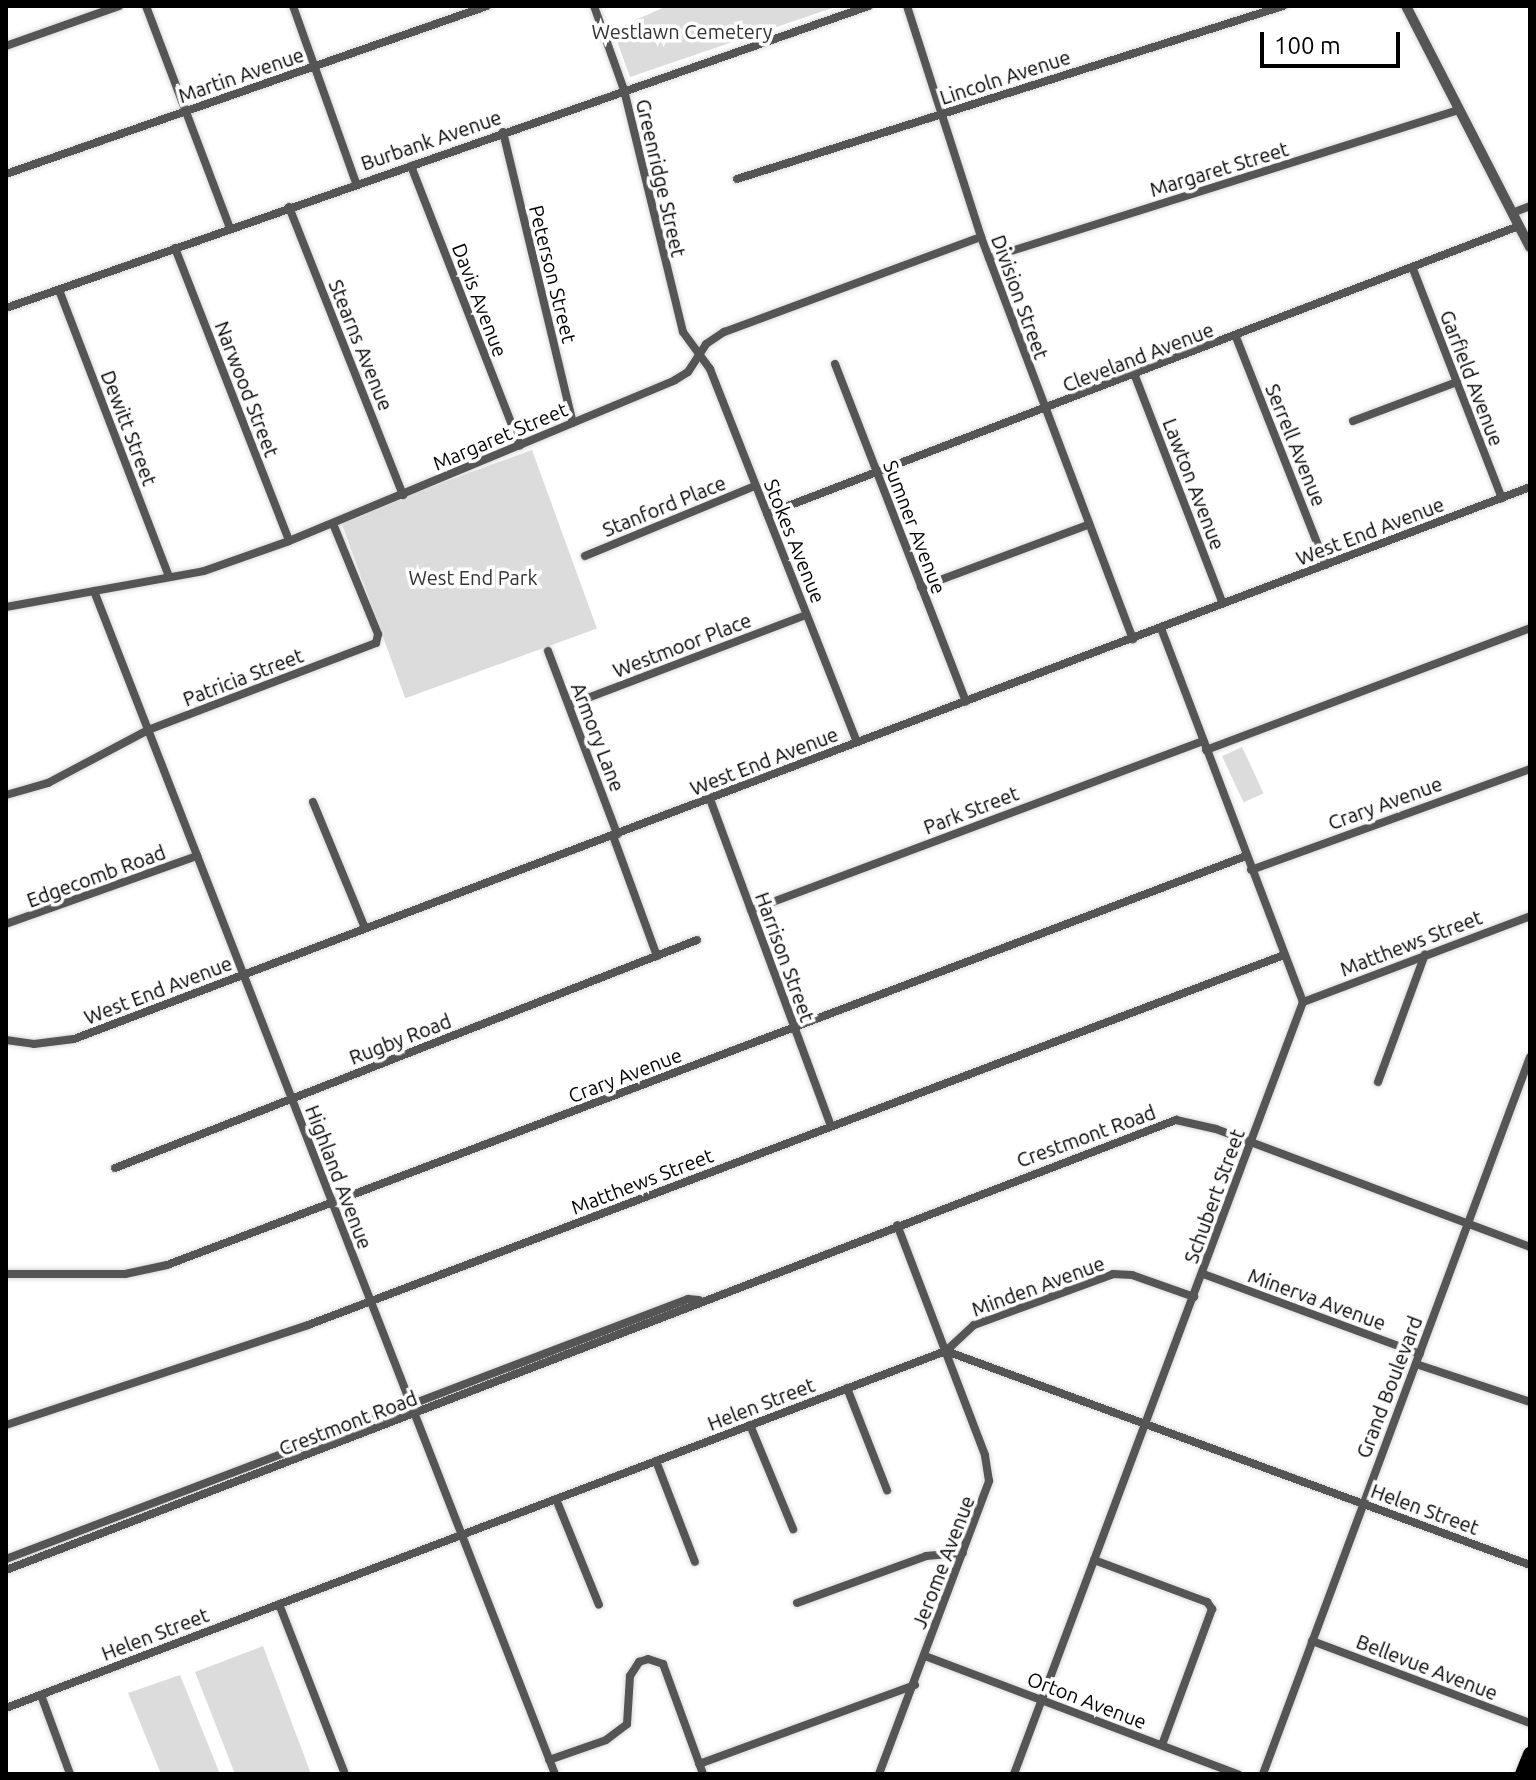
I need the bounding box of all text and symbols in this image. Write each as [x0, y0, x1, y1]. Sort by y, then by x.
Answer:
scale bar [1264, 16, 1404, 66]
park label: Westlawn Cemetery [592, 19, 772, 43]
text: 100 m [1274, 32, 1341, 59]
street label: Martin Avenue [175, 42, 307, 108]
street label: Lincoln Avenue [937, 45, 1073, 109]
street label: Greenridge Street [631, 97, 691, 259]
street label: Burbank Avenue [358, 105, 504, 175]
street label: Margaret Street [1147, 136, 1291, 202]
street label: Peterson Street [524, 203, 582, 345]
street label: Division Street [986, 232, 1054, 362]
street label: Davis Avenue [447, 240, 513, 360]
street label: Stearns Avenue [324, 276, 398, 414]
street label: Garfield Avenue [1435, 307, 1509, 449]
street label: Cleveland Avenue [1059, 317, 1217, 397]
street label: Narwood Street [210, 318, 284, 460]
street label: Dewitt Street [96, 367, 162, 489]
street label: Serrell Avenue [1260, 380, 1332, 510]
street label: Margaret Street [429, 397, 571, 475]
street label: Lawton Avenue [1158, 415, 1230, 553]
street label: Sumner Avenue [879, 457, 951, 597]
street label: Stanford Place [599, 470, 729, 542]
street label: Stokes Avenue [759, 476, 831, 606]
street label: West End Avenue [1293, 492, 1447, 570]
park label: West End Park [408, 565, 538, 589]
street label: Westmoor Place [609, 608, 755, 682]
street label: Patricia Street [179, 643, 307, 711]
street label: Armory Lane [566, 679, 630, 795]
street label: West End Avenue [687, 722, 841, 800]
street label: Crary Avenue [1325, 771, 1445, 835]
street label: Park Street [920, 781, 1022, 839]
street label: Edgecomb Road [23, 840, 169, 912]
street label: Harrison Street [750, 889, 820, 1025]
street label: Matthews Street [1336, 905, 1486, 981]
street label: West End Avenue [81, 951, 235, 1029]
street label: Rugby Road [346, 1009, 454, 1069]
street label: Crary Avenue [565, 1042, 685, 1108]
street label: Crestmont Road [1013, 1100, 1159, 1172]
street label: Highland Avenue [300, 1102, 378, 1252]
street label: Schubert Street [1179, 1126, 1249, 1266]
street label: Matthews Street [567, 1143, 717, 1219]
street label: Minden Avenue [968, 1251, 1108, 1321]
street label: Minerva Avenue [1245, 1263, 1389, 1335]
street label: Grand Boulevard [1351, 1313, 1427, 1461]
street label: Helen Street [704, 1373, 818, 1435]
street label: Crestmont Road [275, 1386, 421, 1460]
street label: Helen Street [1368, 1478, 1482, 1540]
street label: Jerome Avenue [907, 1492, 979, 1632]
street label: Helen Street [98, 1603, 212, 1665]
street label: Bellevue Avenue [1353, 1629, 1501, 1705]
street label: Orton Avenue [1024, 1666, 1150, 1734]

